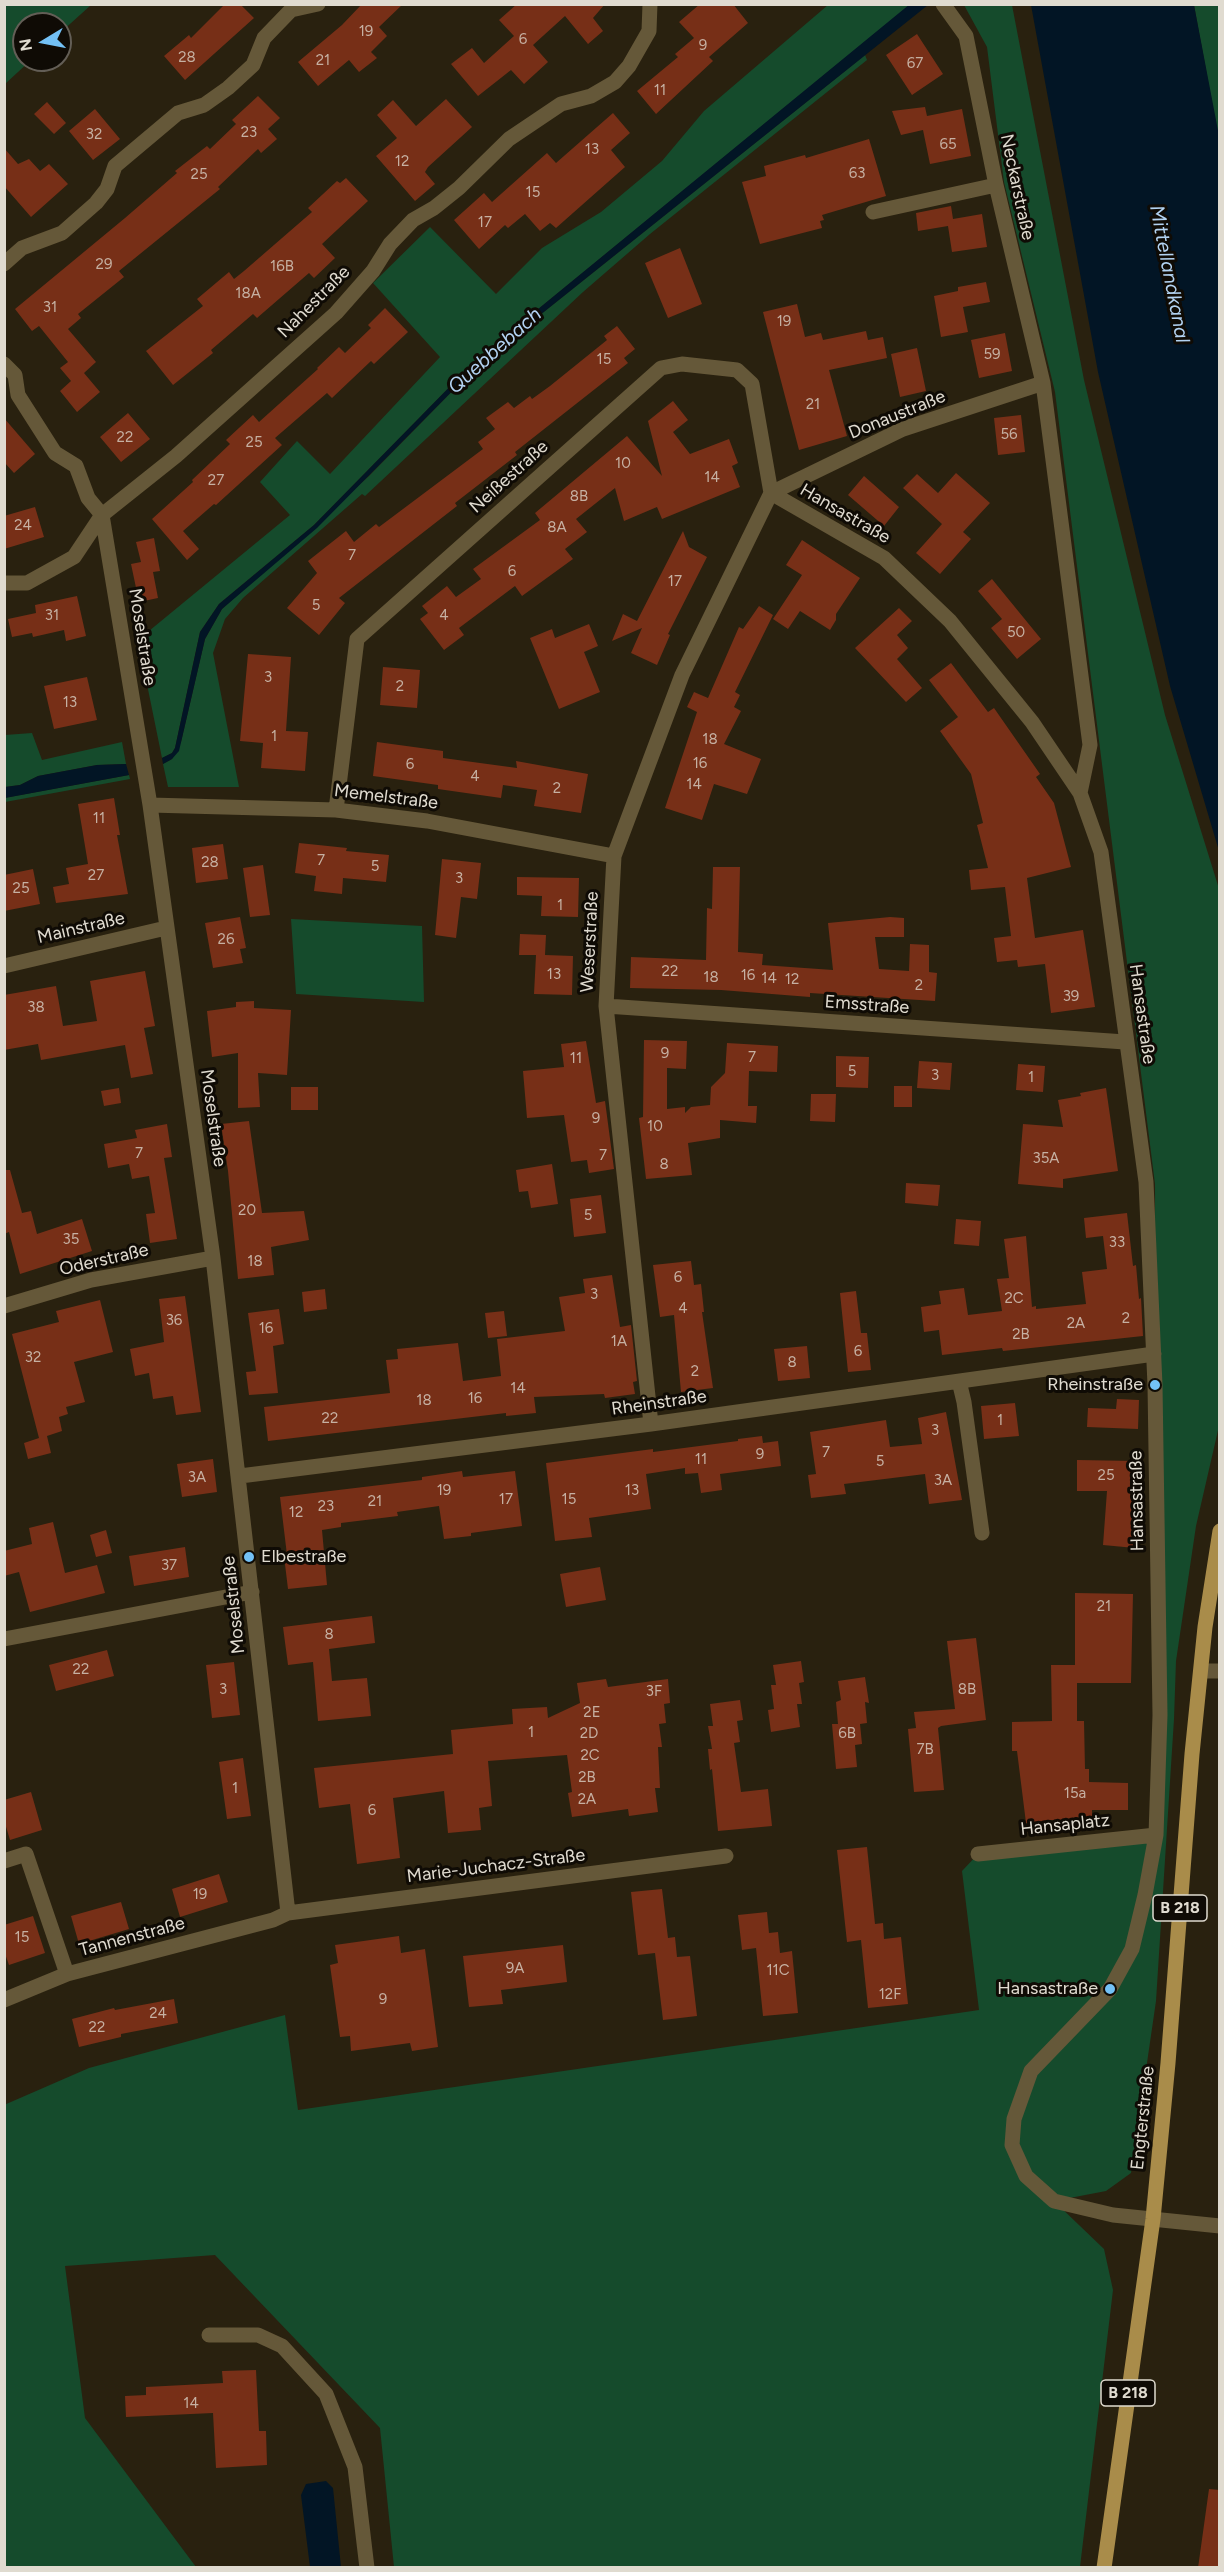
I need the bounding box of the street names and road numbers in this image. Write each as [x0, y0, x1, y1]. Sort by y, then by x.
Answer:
street label: Neckarstraße [995, 132, 1039, 242]
street label: Nahestraße [273, 261, 355, 343]
street label: Donaustraße [845, 386, 949, 444]
street label: Neißestraße [465, 436, 553, 518]
street label: Hansastraße [796, 479, 894, 549]
street label: Moselstraße [124, 587, 160, 687]
street label: Memelstraße [333, 780, 439, 814]
street label: Weserstraße [577, 891, 603, 993]
street label: Mainstraße [35, 907, 127, 949]
street label: Hansastraße [1124, 963, 1160, 1065]
street label: Emsstraße [824, 991, 910, 1019]
street label: Moselstraße [195, 1068, 231, 1168]
street label: Oderstraße [57, 1239, 151, 1281]
street label: Rheinstraße [610, 1386, 708, 1420]
street label: Hansastraße [1125, 1450, 1149, 1552]
street label: Moselstraße [218, 1555, 250, 1655]
street label: Hansaplatz [1019, 1810, 1111, 1840]
street label: Marie-Juchacz-Straße [406, 1844, 586, 1888]
road number: B 218 [1153, 1895, 1207, 1921]
street label: Tannenstraße [77, 1913, 187, 1961]
street label: Engterstraße [1127, 2065, 1159, 2171]
road number: B 218 [1101, 2380, 1155, 2406]

